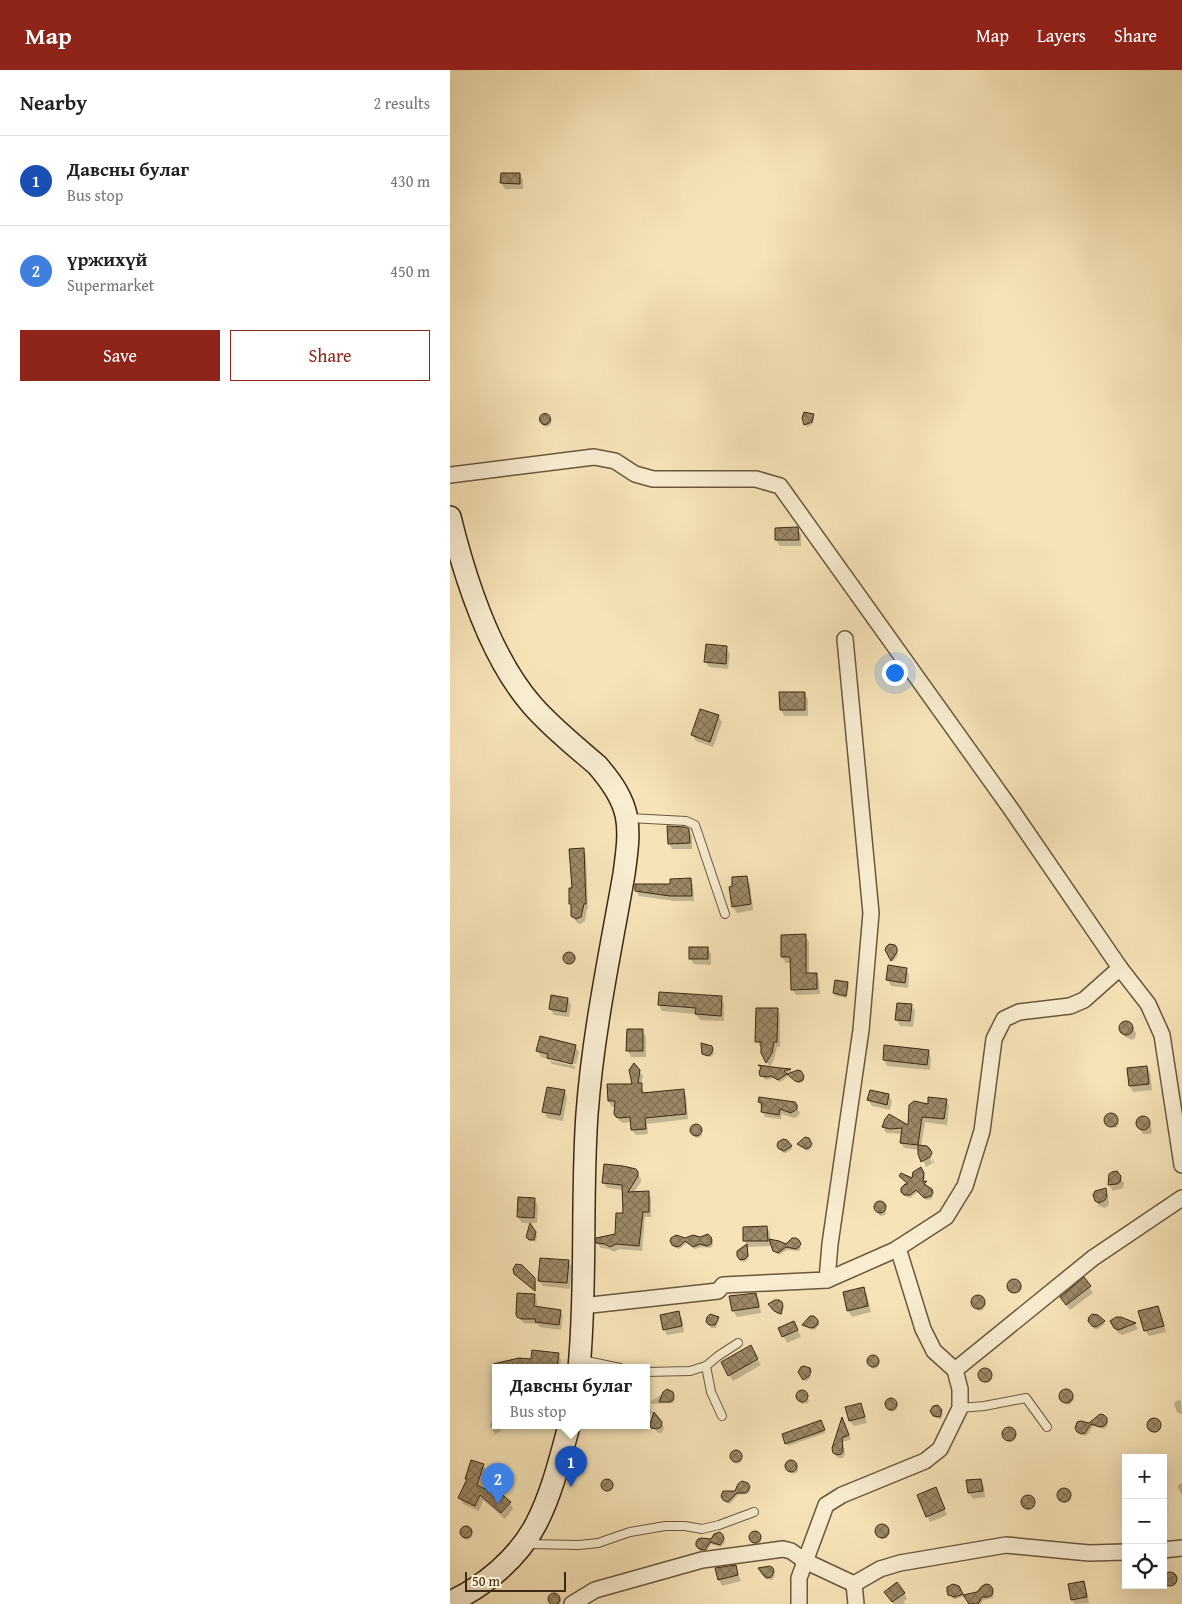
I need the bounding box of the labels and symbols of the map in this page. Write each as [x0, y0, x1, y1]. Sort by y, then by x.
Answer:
your location [882, 660, 908, 686]
pin: 1 [555, 1446, 587, 1487]
pin: 2 [482, 1463, 514, 1504]
scale bar [465, 1569, 566, 1592]

